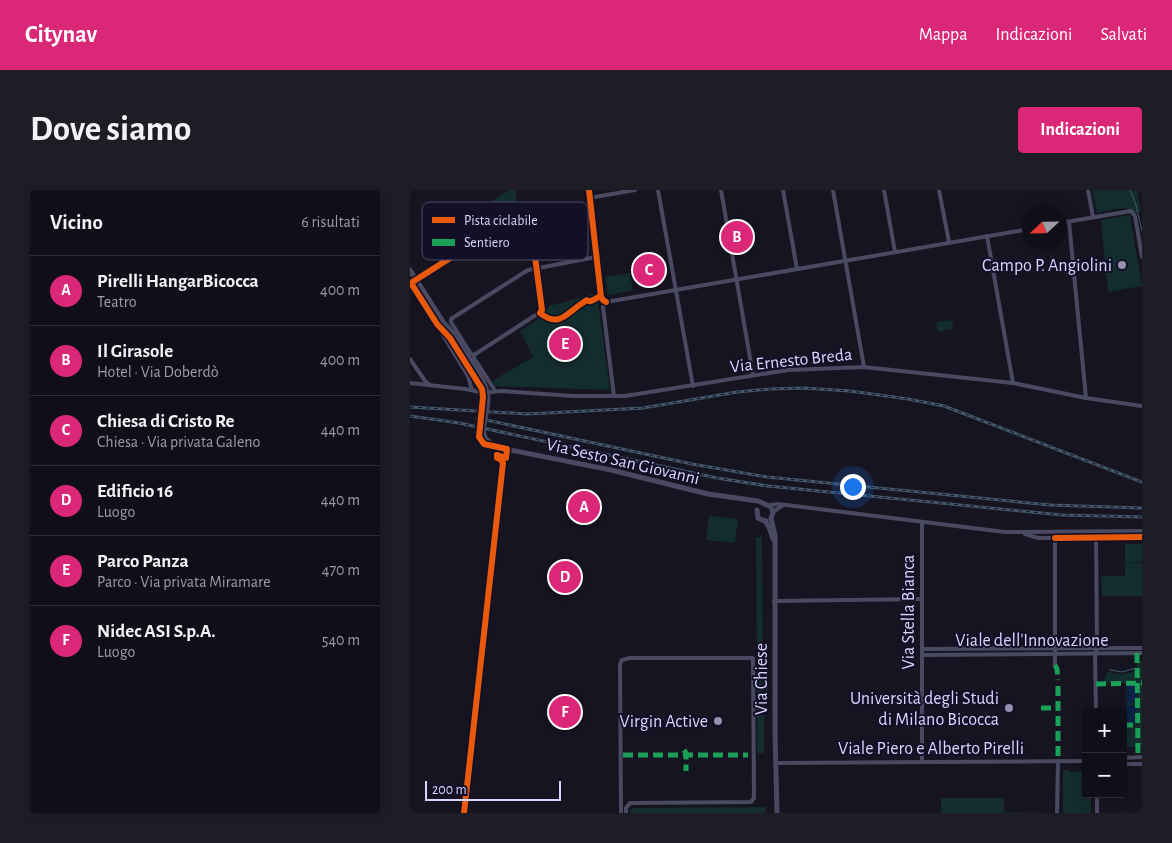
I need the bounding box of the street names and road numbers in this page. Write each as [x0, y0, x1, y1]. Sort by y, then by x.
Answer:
street label: Via Ernesto Breda [729, 346, 853, 376]
street label: Via Sesto San Giovanni [544, 436, 701, 488]
street label: Via Stella Bianca [900, 555, 918, 669]
street label: Viale dell'Innovazione [955, 632, 1109, 650]
street label: Via Chiese [753, 643, 771, 715]
street label: Viale Piero e Alberto Pirelli [838, 740, 1024, 758]

